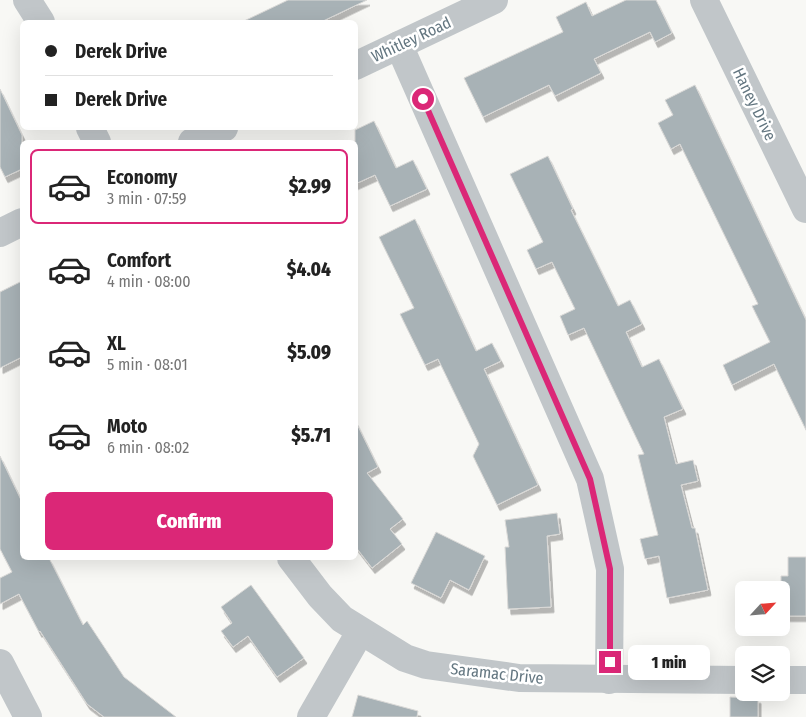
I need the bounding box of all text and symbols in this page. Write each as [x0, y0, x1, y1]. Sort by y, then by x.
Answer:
street label: Whitley Road [368, 13, 454, 66]
text: Derek Drive [75, 40, 167, 63]
street label: Haney Drive [729, 65, 780, 144]
text: Derek Drive [75, 88, 167, 111]
route start [412, 88, 434, 110]
icon: car [47, 164, 92, 209]
text: Economy [107, 166, 177, 189]
text: $2.99 [289, 175, 331, 198]
text: 3 min · 07:59 [107, 189, 187, 208]
icon: car [47, 247, 92, 292]
text: Comfort [107, 249, 171, 272]
text: $4.04 [287, 258, 331, 281]
text: 4 min · 08:00 [107, 272, 191, 291]
icon: car [47, 330, 92, 375]
text: XL [107, 332, 126, 355]
text: $5.09 [287, 341, 331, 364]
text: 5 min · 08:01 [107, 355, 188, 374]
icon: car [47, 413, 92, 458]
text: Moto [107, 415, 147, 438]
text: $5.71 [291, 424, 331, 447]
text: 6 min · 08:02 [107, 438, 189, 457]
button: Confirm [45, 492, 333, 550]
north arrow [735, 581, 790, 636]
map controls [735, 581, 790, 701]
callout: 1 min [628, 644, 710, 680]
button: layers [735, 646, 790, 701]
route end [599, 651, 621, 673]
text: 1 min [652, 653, 686, 672]
street label: Saramac Drive [450, 659, 544, 688]

